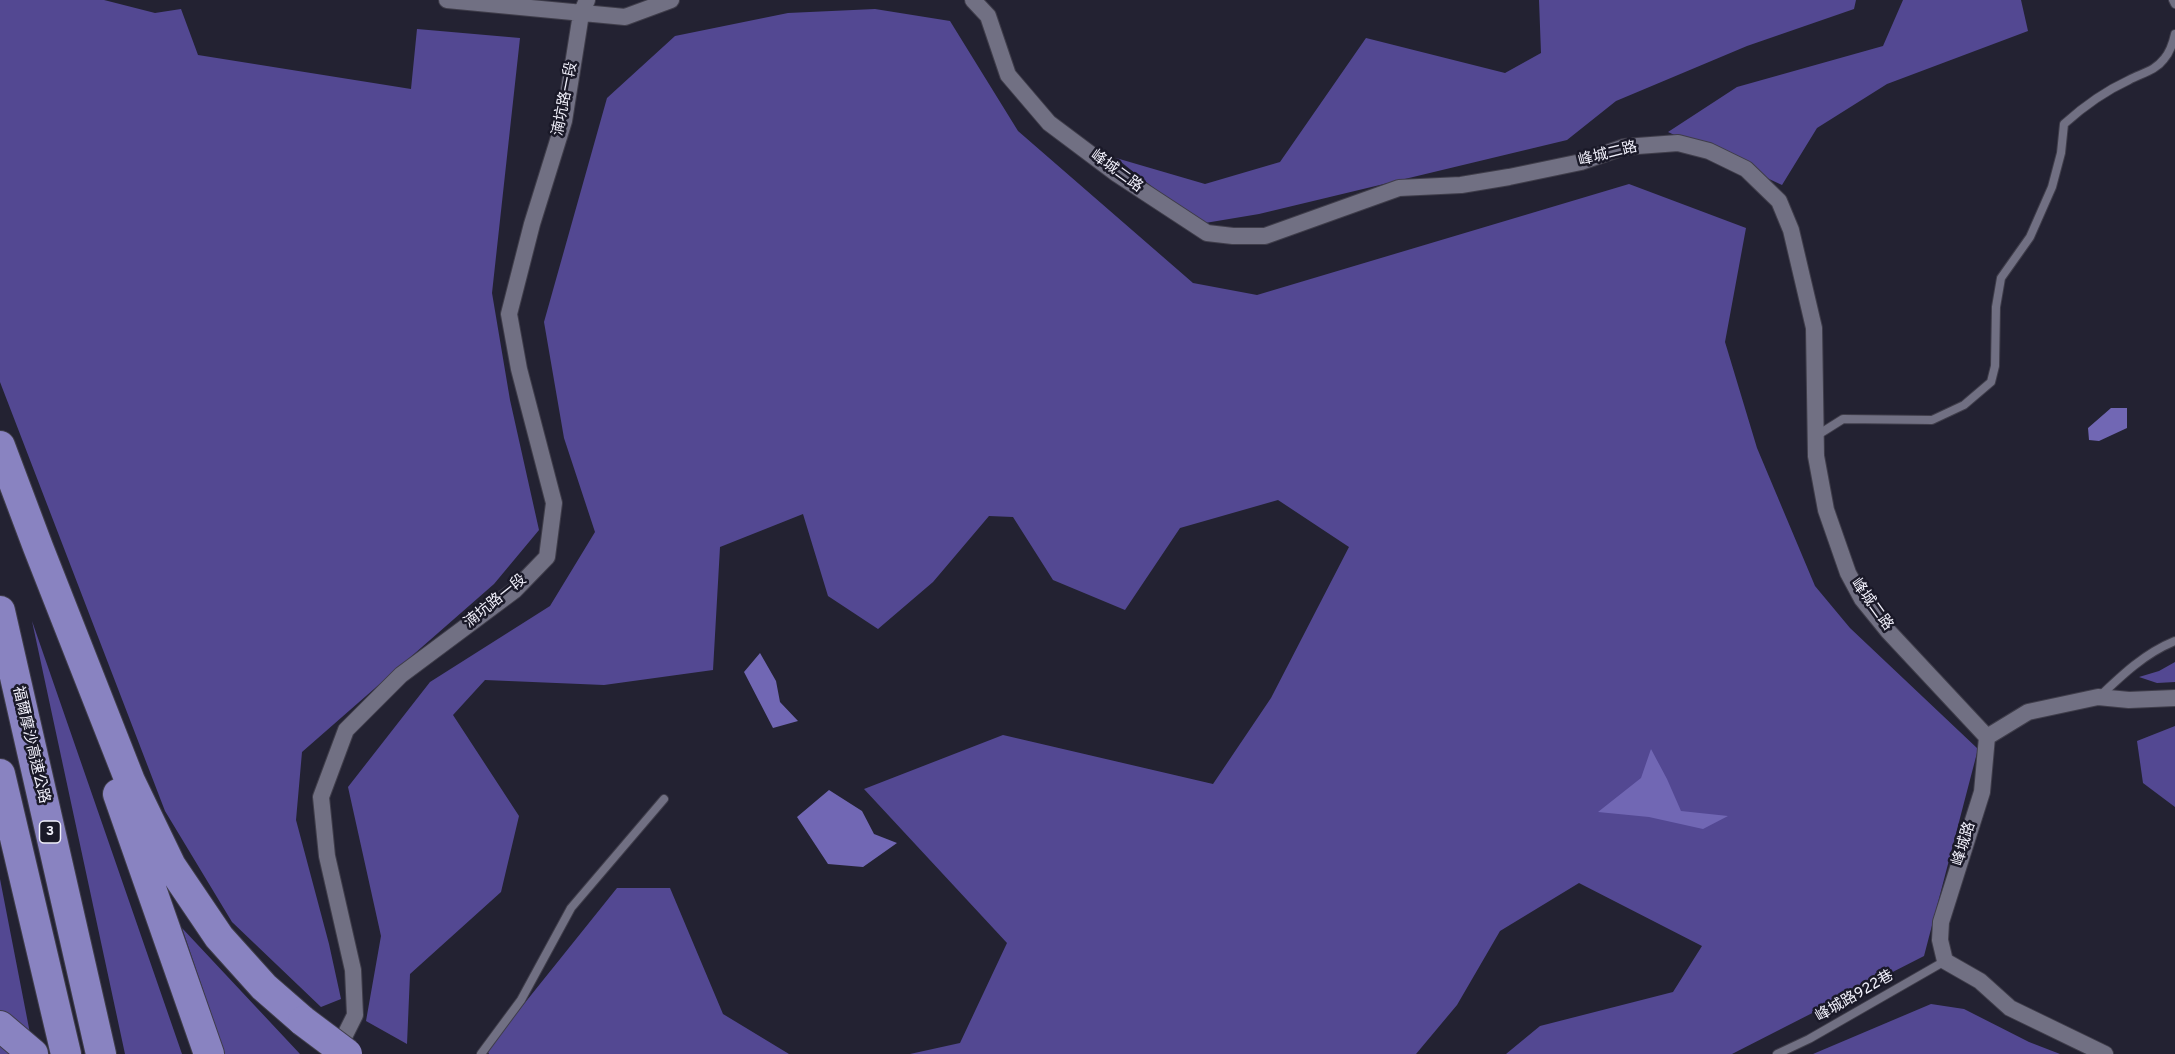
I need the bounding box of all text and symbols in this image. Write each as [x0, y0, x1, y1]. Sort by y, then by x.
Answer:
street label: 湳坑路一段 [550, 60, 582, 138]
street label: 峰城二路 [1577, 139, 1639, 171]
street label: 峰城二路 [1086, 147, 1146, 197]
street label: 湳坑路一段 [461, 571, 531, 633]
street label: 峰城二路 [1846, 575, 1896, 635]
street label: 福爾摩沙高速公路 [8, 685, 52, 805]
street label: 峰城路 [1950, 820, 1980, 868]
road number: 3 [40, 821, 60, 843]
street label: 峰城路922巷 [1813, 967, 1897, 1027]

